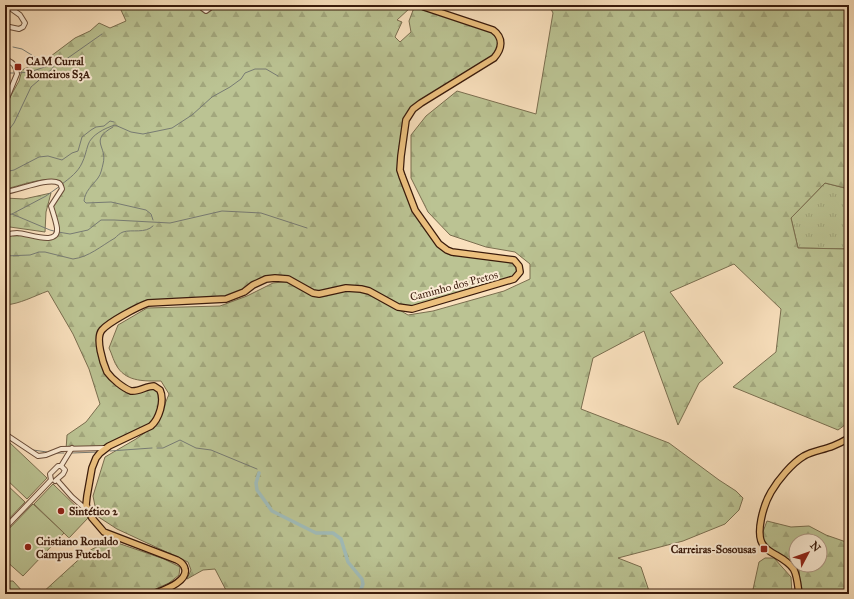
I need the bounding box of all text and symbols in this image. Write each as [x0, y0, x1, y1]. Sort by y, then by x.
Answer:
place label: CAM Curral Romeiros S3A [26, 55, 91, 82]
marker: CAM Curral Romeiros S3A [13, 62, 23, 72]
street label: Caminho dos Pretos [409, 268, 499, 304]
place label: Sintético 2 [69, 505, 118, 518]
marker: Sintético 2 [56, 506, 66, 516]
north arrow [788, 533, 828, 573]
place label: Cristiano Ronaldo Campus Futebol [36, 535, 119, 562]
text: N [807, 539, 824, 555]
marker: Cristiano Ronaldo Campus Futebol [23, 542, 33, 552]
place label: Carreiras-Sosousas [671, 543, 756, 556]
marker: Carreiras-Sosousas [759, 544, 769, 554]

